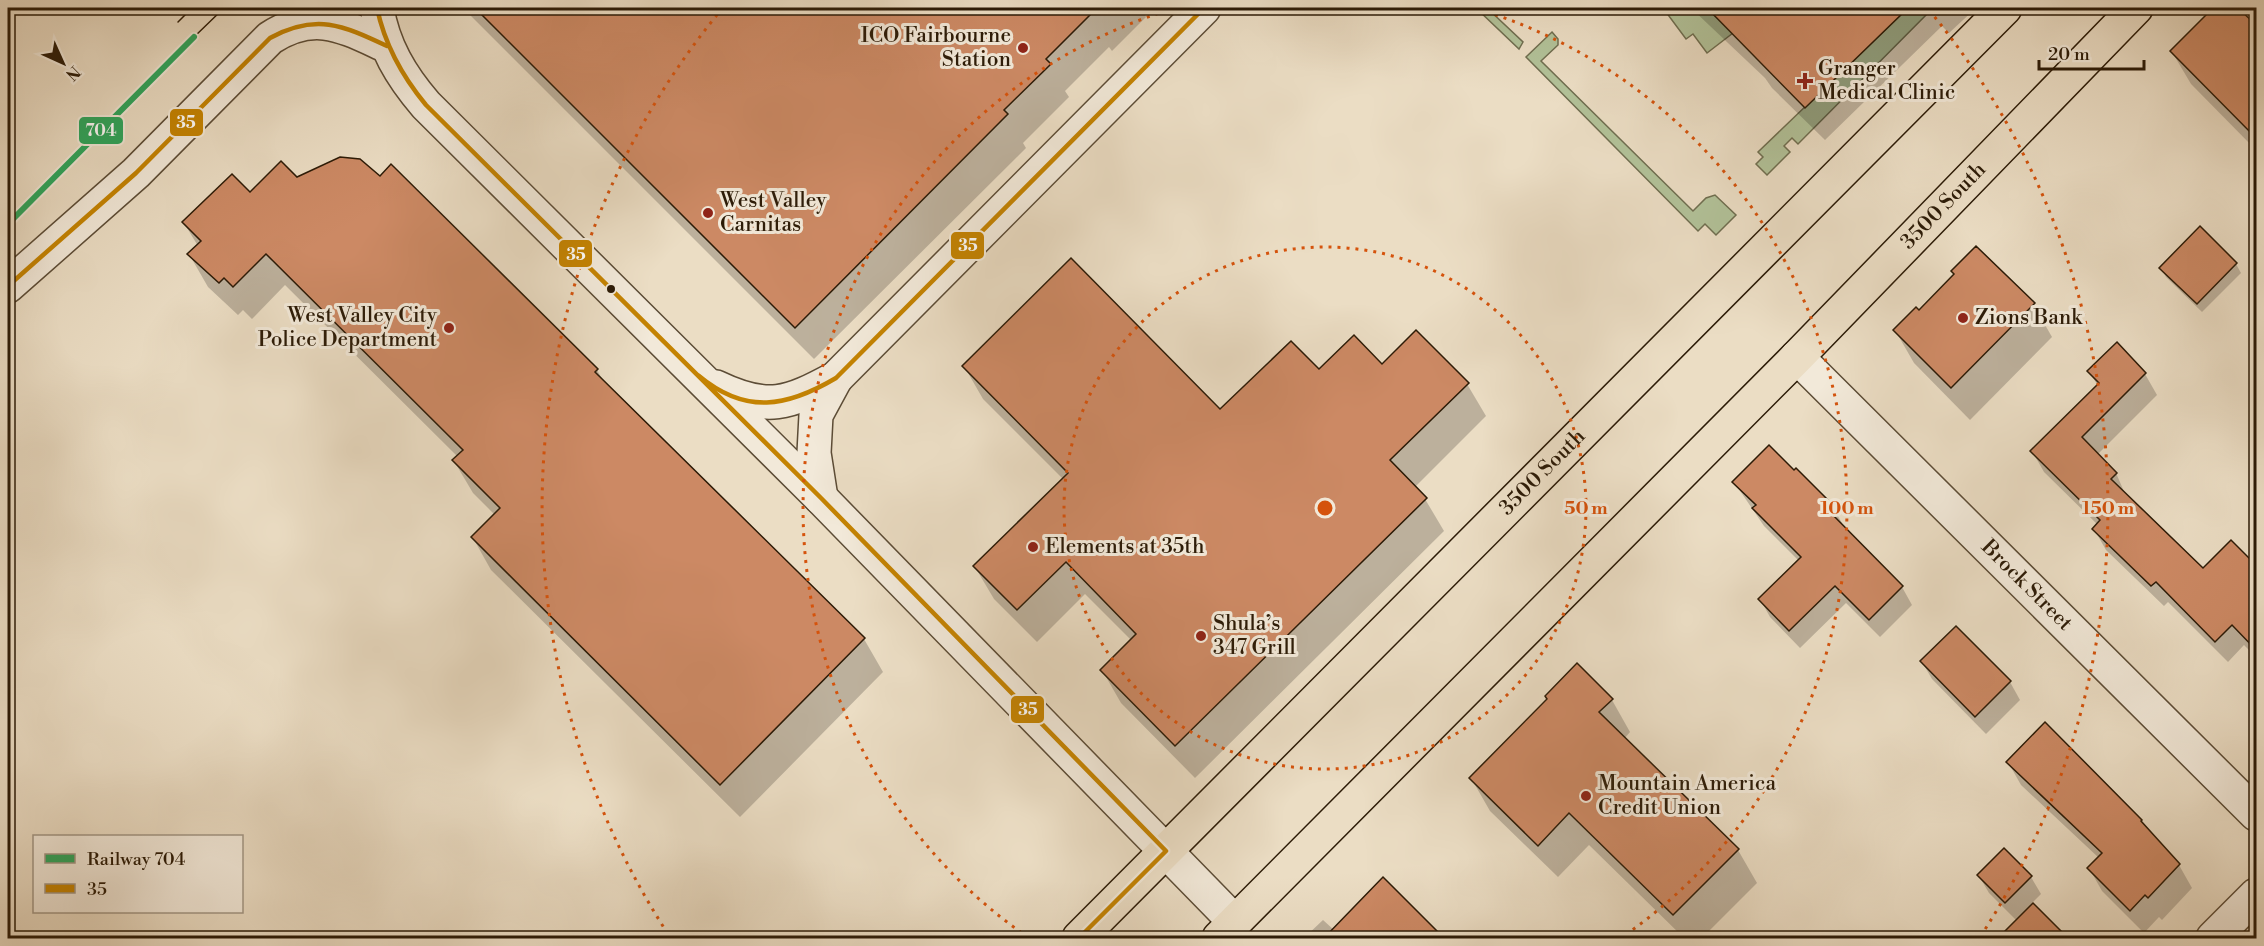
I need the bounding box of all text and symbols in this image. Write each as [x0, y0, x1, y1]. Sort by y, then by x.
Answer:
place label: ICO Fairbourne Station [861, 23, 1011, 73]
north arrow [33, 33, 93, 93]
scale bar [2039, 33, 2144, 71]
marker: ICO Fairbourne Station [1016, 41, 1030, 55]
text: 20 m [2048, 43, 2090, 66]
place label: Granger Medical Clinic [1818, 56, 1955, 106]
text: N [61, 61, 84, 85]
marker: Granger Medical Clinic [1796, 72, 1814, 90]
line badge: 35 [169, 108, 204, 137]
text: 35 [176, 113, 196, 133]
line badge: 704 [78, 116, 124, 145]
text: 704 [85, 121, 117, 141]
street label: 3500 South [1895, 157, 1992, 255]
place label: West Valley Carnitas [719, 188, 827, 238]
marker: West Valley Carnitas [701, 206, 715, 220]
line badge: 35 [950, 231, 985, 260]
text: 35 [958, 236, 978, 256]
line badge: 35 [558, 239, 593, 268]
text: 35 [566, 245, 586, 265]
unlabelled marker [605, 283, 617, 295]
place label: West Valley City Police Department [258, 303, 438, 353]
place label: Zions Bank [1975, 305, 2083, 331]
marker: Zions Bank [1956, 311, 1970, 325]
marker: West Valley City Police Department [442, 321, 456, 335]
street label: 3500 South [1494, 423, 1591, 521]
text: 50 m [1564, 497, 1608, 520]
text: 100 m [1820, 497, 1874, 520]
text: 150 m [2082, 497, 2135, 520]
centre of rings [1315, 498, 1335, 518]
place label: Elements at 35th [1045, 534, 1205, 560]
street label: Brock Street [1975, 534, 2078, 637]
marker: Elements at 35th [1026, 540, 1040, 554]
place label: Shula’s 347 Grill [1213, 611, 1296, 661]
marker: Shula’s 347 Grill [1194, 629, 1208, 643]
line badge: 35 [1010, 695, 1045, 724]
text: 35 [1018, 700, 1038, 720]
place label: Mountain America Credit Union [1598, 771, 1776, 821]
marker: Mountain America Credit Union [1579, 789, 1593, 803]
legend [33, 835, 243, 913]
text: Railway 704 [87, 848, 186, 871]
text: 35 [87, 878, 107, 901]

